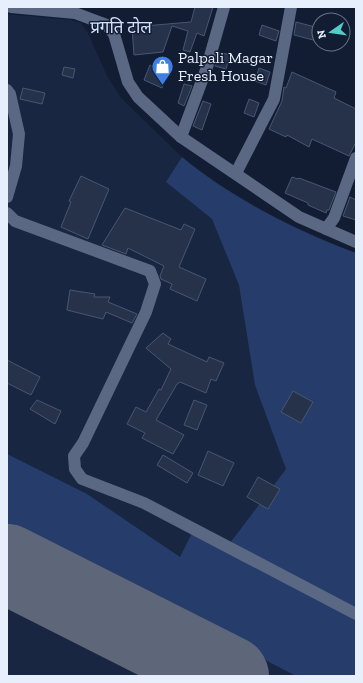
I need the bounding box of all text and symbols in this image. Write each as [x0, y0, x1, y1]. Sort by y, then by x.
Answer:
north arrow [311, 12, 351, 52]
district label: प्रगति टोल [90, 17, 152, 37]
text: N [314, 28, 329, 40]
place label: Palpali Magar Fresh House [178, 48, 273, 85]
shop icon: Palpali Magar Fresh House [149, 53, 175, 86]

